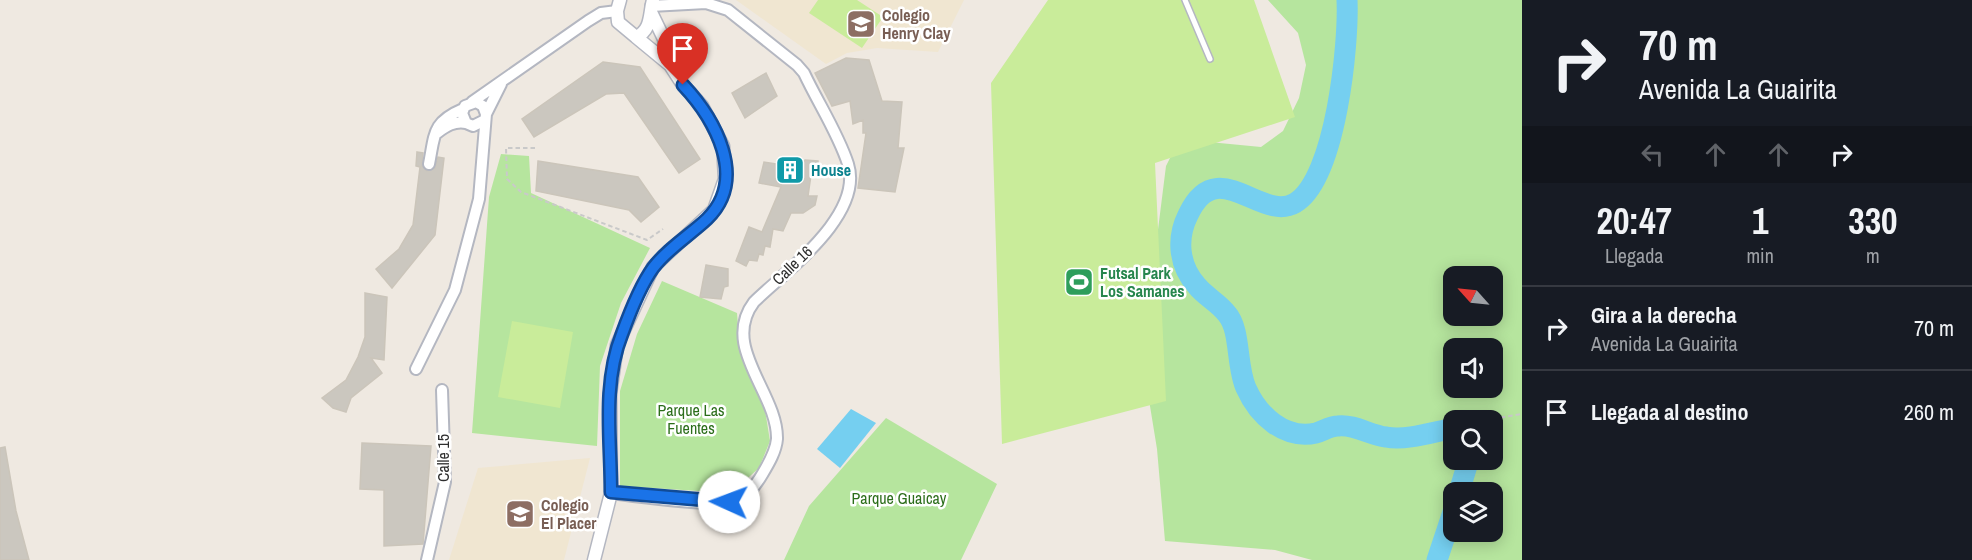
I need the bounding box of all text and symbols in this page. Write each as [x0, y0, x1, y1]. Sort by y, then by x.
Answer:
place label: Colegio Henry Clay [882, 4, 951, 44]
school or university icon: Colegio Henry Clay [845, 8, 877, 40]
text: 70 m [1639, 17, 1718, 73]
pin [657, 23, 708, 85]
icon: right [1540, 24, 1618, 102]
icon: arrive [666, 32, 699, 65]
text: Avenida La Guairita [1639, 71, 1837, 107]
icon: left [1636, 138, 1669, 171]
icon: ahead [1699, 138, 1732, 171]
icon: ahead [1762, 138, 1795, 171]
icon: right [1825, 138, 1858, 171]
building icon: House [774, 154, 806, 186]
place label: House [811, 159, 851, 181]
text: 20:47 [1596, 197, 1672, 245]
text: 1 [1752, 197, 1768, 245]
text: 330 [1848, 197, 1898, 245]
street label: Calle 16 [767, 240, 817, 290]
text: Llegada [1605, 242, 1663, 269]
text: min [1746, 242, 1774, 269]
text: m [1866, 242, 1880, 269]
place label: Futsal Park Los Samanes [1100, 262, 1185, 302]
sports icon: Futsal Park Los Samanes [1063, 266, 1095, 298]
north arrow [1443, 266, 1503, 326]
map controls [1443, 266, 1503, 542]
text: Gira a la derecha [1591, 300, 1736, 330]
icon: right [1540, 312, 1573, 345]
text: 70 m [1914, 313, 1954, 343]
text: Avenida La Guairita [1591, 330, 1738, 357]
button: sound [1443, 338, 1503, 398]
icon: arrive [1540, 396, 1573, 429]
text: Llegada al destino [1591, 397, 1748, 427]
text: 260 m [1904, 397, 1954, 427]
park label: Parque Las Fuentes [657, 399, 725, 439]
button: search [1443, 410, 1503, 470]
street label: Calle 15 [432, 434, 454, 482]
position arrow [697, 470, 761, 534]
button: layers [1443, 482, 1503, 542]
park label: Parque Guaicay [852, 487, 947, 509]
place label: Colegio El Placer [541, 494, 597, 534]
school or university icon: Colegio El Placer [504, 498, 536, 530]

